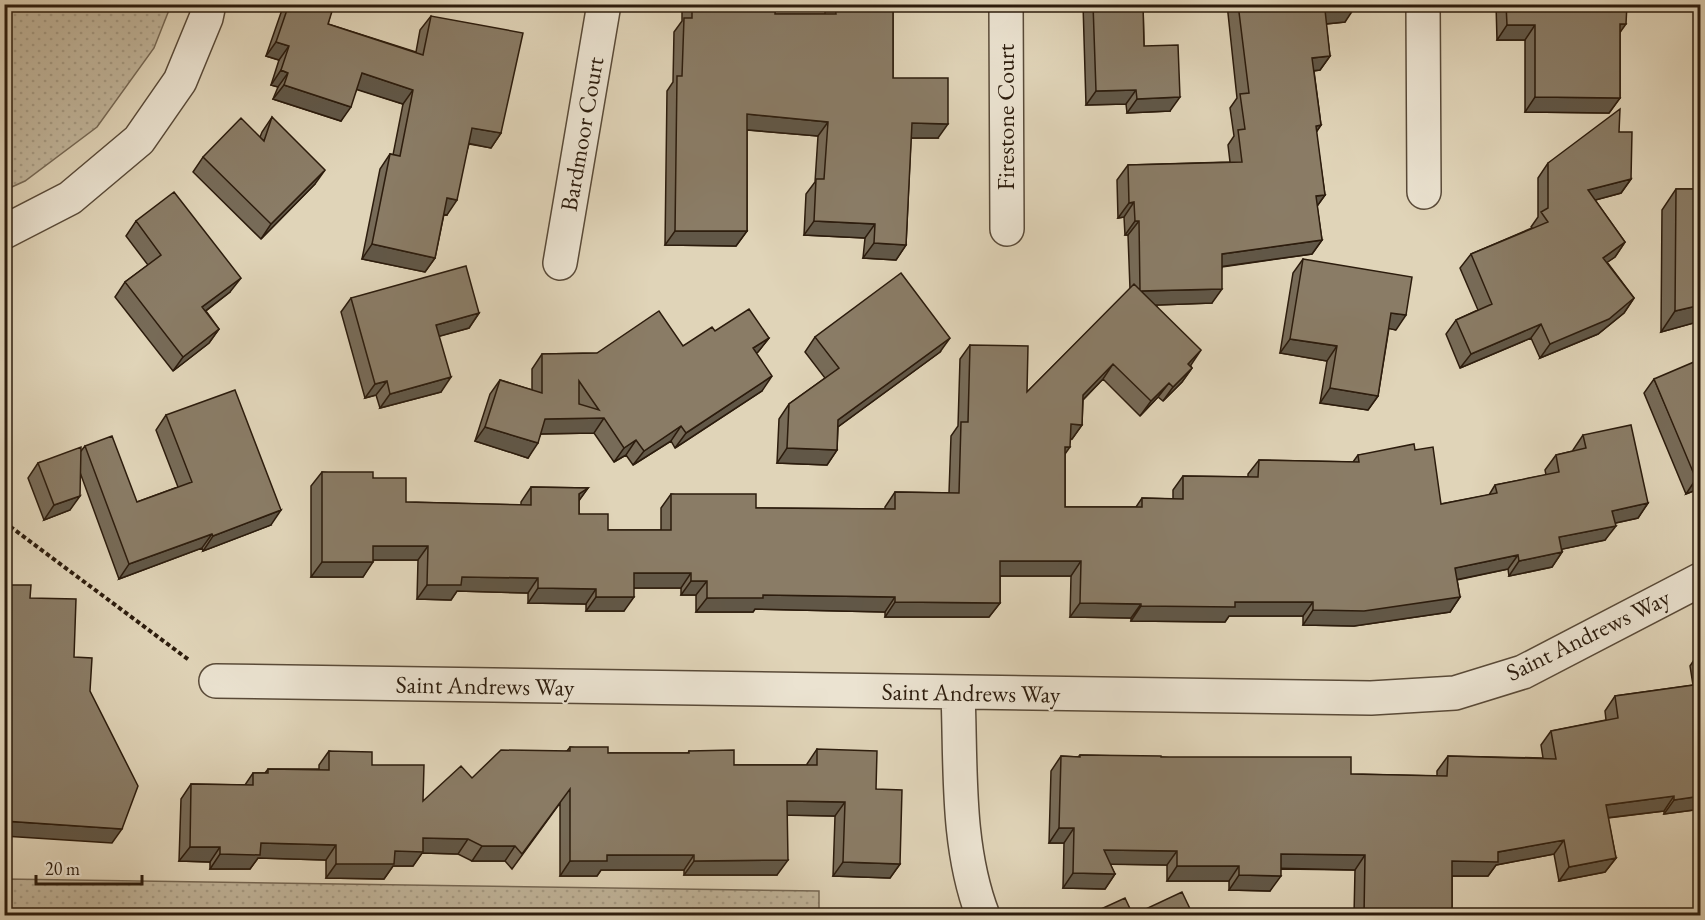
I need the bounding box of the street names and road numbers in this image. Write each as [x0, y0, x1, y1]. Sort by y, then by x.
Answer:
street label: Firestone Court [990, 43, 1021, 190]
street label: Bardmoor Court [553, 54, 610, 214]
street label: Saint Andrews Way [1501, 581, 1675, 688]
street label: Saint Andrews Way [395, 668, 575, 703]
street label: Saint Andrews Way [881, 675, 1061, 710]

